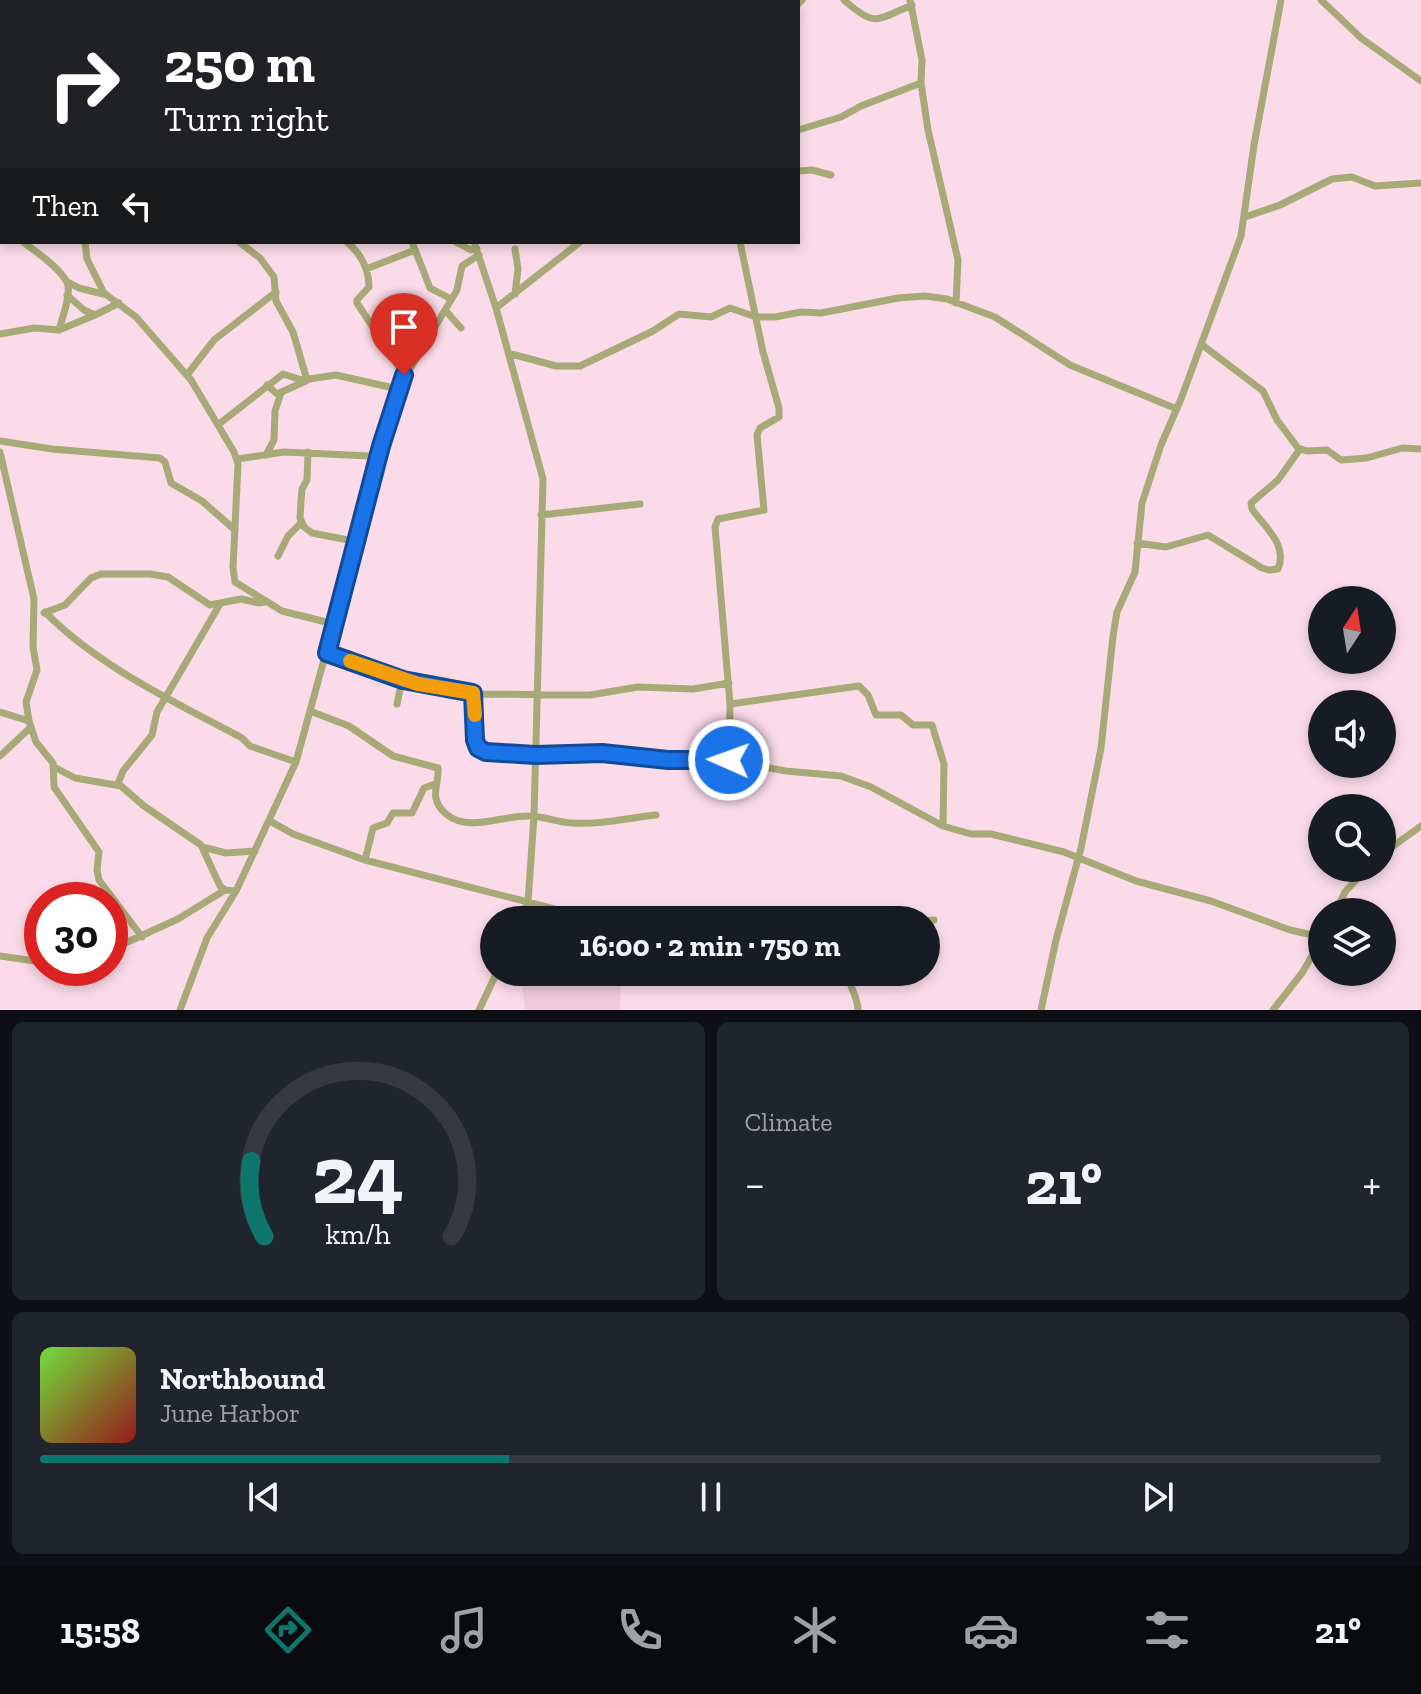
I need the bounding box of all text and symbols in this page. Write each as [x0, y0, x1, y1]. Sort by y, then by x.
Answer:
text: 250 m [164, 29, 315, 96]
icon: right [32, 32, 136, 136]
text: Turn right [164, 97, 329, 140]
icon: left [115, 184, 159, 228]
text: Then [32, 188, 99, 224]
pin [370, 293, 438, 375]
icon: arrive [382, 305, 426, 349]
north arrow [1308, 586, 1396, 674]
map controls [1308, 586, 1396, 986]
button: sound [1308, 690, 1396, 778]
position arrow [687, 718, 771, 802]
button: search [1308, 794, 1396, 882]
speed limit sign: 30 [24, 882, 128, 986]
button: layers [1308, 898, 1396, 986]
text: 16:00 · 2 min · 750 m [580, 928, 840, 964]
text: Climate [745, 1106, 832, 1138]
text: 24 [312, 1124, 404, 1224]
text: 21° [1025, 1147, 1102, 1219]
text: − [745, 1157, 765, 1210]
text: + [1362, 1157, 1381, 1210]
text: km/h [326, 1217, 391, 1251]
text: Northbound [160, 1361, 325, 1397]
text: June Harbor [160, 1397, 300, 1429]
icon: previous [242, 1475, 286, 1519]
icon: pause [689, 1475, 733, 1519]
icon: next [1136, 1475, 1180, 1519]
icon: directions [260, 1602, 316, 1658]
icon: music [436, 1602, 492, 1658]
icon: phone [612, 1602, 668, 1658]
icon: climate [787, 1602, 843, 1658]
icon: car [963, 1602, 1019, 1658]
icon: filters [1139, 1602, 1195, 1658]
text: 15:58 [60, 1609, 140, 1652]
text: 21° [1315, 1609, 1361, 1652]

